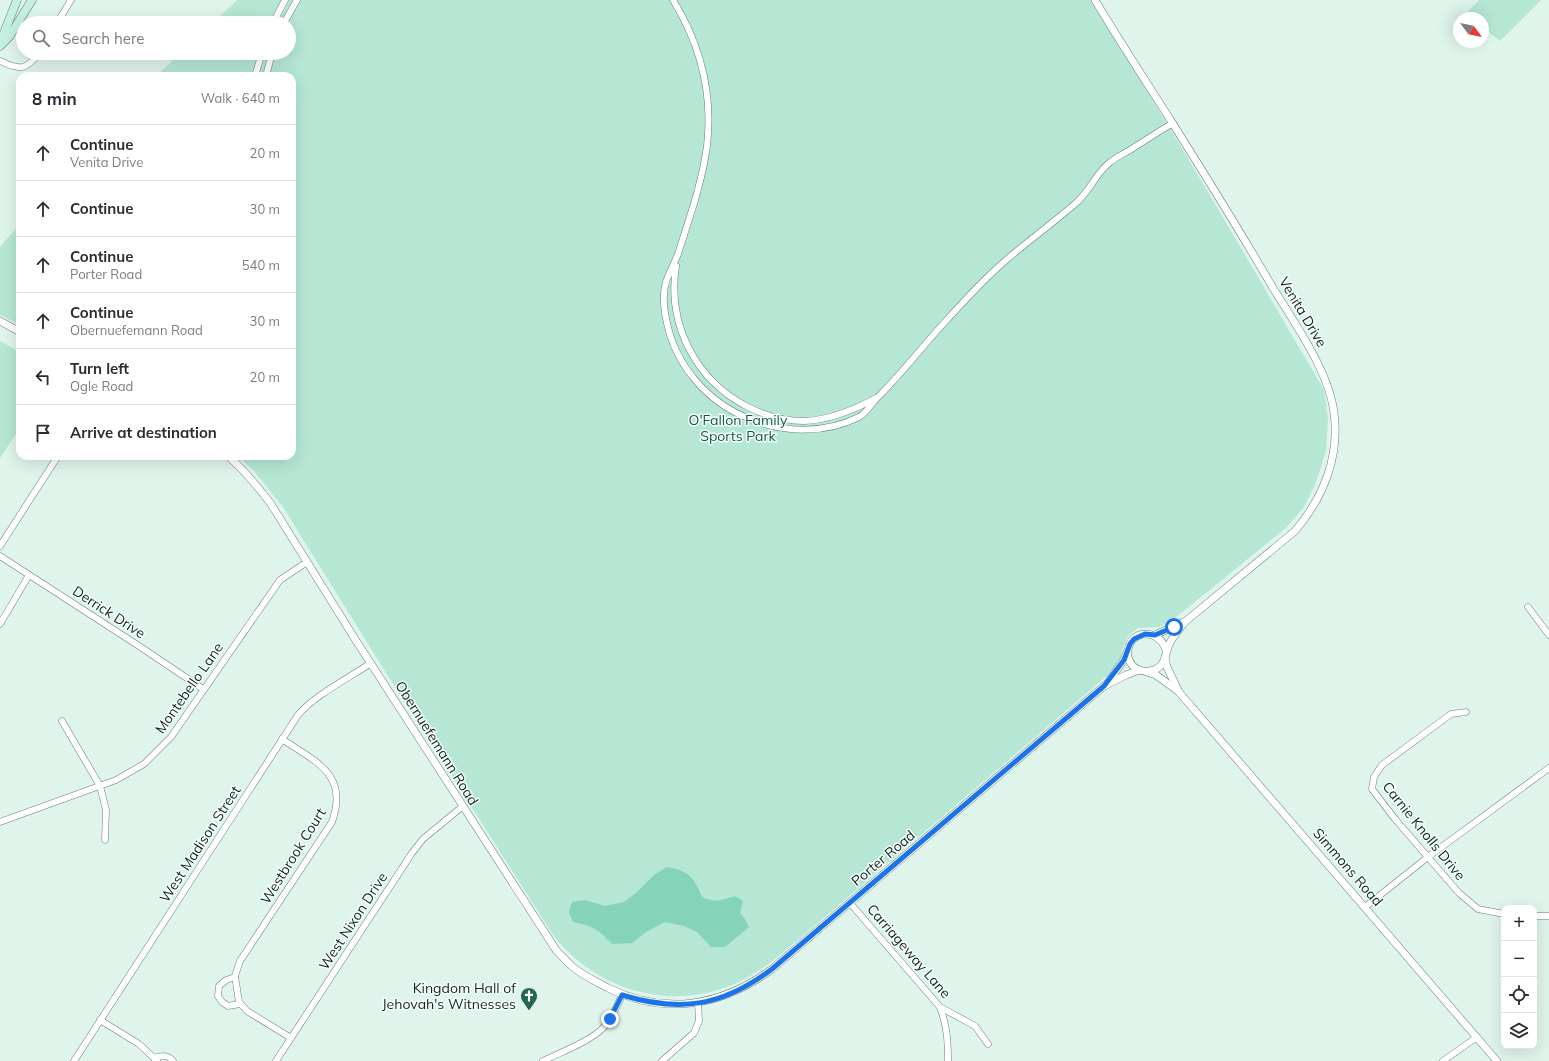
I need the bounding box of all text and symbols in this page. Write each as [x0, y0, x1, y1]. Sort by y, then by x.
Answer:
north arrow [1453, 12, 1489, 48]
search box [16, 16, 296, 60]
icon: search [30, 27, 52, 49]
text: Search here [62, 29, 144, 48]
text: 8 min [32, 88, 77, 109]
text: Walk · 640 m [201, 90, 280, 106]
text: Continue [70, 135, 133, 154]
icon: ahead [32, 142, 54, 164]
text: 20 m [250, 145, 280, 161]
text: Venita Drive [70, 154, 143, 170]
icon: ahead [32, 198, 54, 220]
text: Continue [70, 199, 133, 218]
text: 30 m [250, 201, 280, 217]
text: Continue [70, 247, 133, 266]
icon: ahead [32, 254, 54, 276]
text: 540 m [242, 257, 280, 273]
text: Porter Road [70, 266, 142, 282]
street label: Venita Drive [1275, 274, 1331, 350]
text: Continue [70, 303, 133, 322]
icon: ahead [32, 310, 54, 332]
text: 30 m [250, 313, 280, 329]
text: Obernuefemann Road [70, 322, 203, 338]
text: Turn left [70, 359, 129, 378]
icon: left [32, 366, 54, 388]
text: 20 m [250, 369, 280, 385]
text: Ogle Road [70, 378, 133, 394]
park label: O'Fallon Family Sports Park [689, 411, 788, 445]
icon: arrive [32, 422, 54, 444]
text: Arrive at destination [70, 423, 217, 442]
street label: Derrick Drive [69, 582, 149, 642]
route start [1165, 618, 1183, 636]
street label: Montebello Lane [151, 639, 227, 737]
street label: Obernuefemann Road [391, 678, 483, 808]
street label: Carnie Knolls Drive [1379, 778, 1469, 884]
street label: West Madison Street [156, 782, 244, 906]
street label: Westbrook Court [256, 805, 330, 907]
street label: Simmons Road [1309, 824, 1387, 910]
street label: Porter Road [847, 826, 919, 890]
street label: West Nixon Drive [315, 869, 391, 973]
street label: Carriageway Lane [863, 900, 955, 1002]
map controls [1501, 905, 1537, 1049]
button: + [1501, 905, 1537, 941]
button: − [1501, 941, 1537, 977]
button: locate [1501, 977, 1537, 1013]
place label: Kingdom Hall of Jehovah's Witnesses [382, 979, 516, 1013]
church icon: Kingdom Hall of Jehovah's Witnesses [519, 986, 539, 1011]
route end [601, 1010, 619, 1028]
button: layers [1501, 1013, 1537, 1049]

